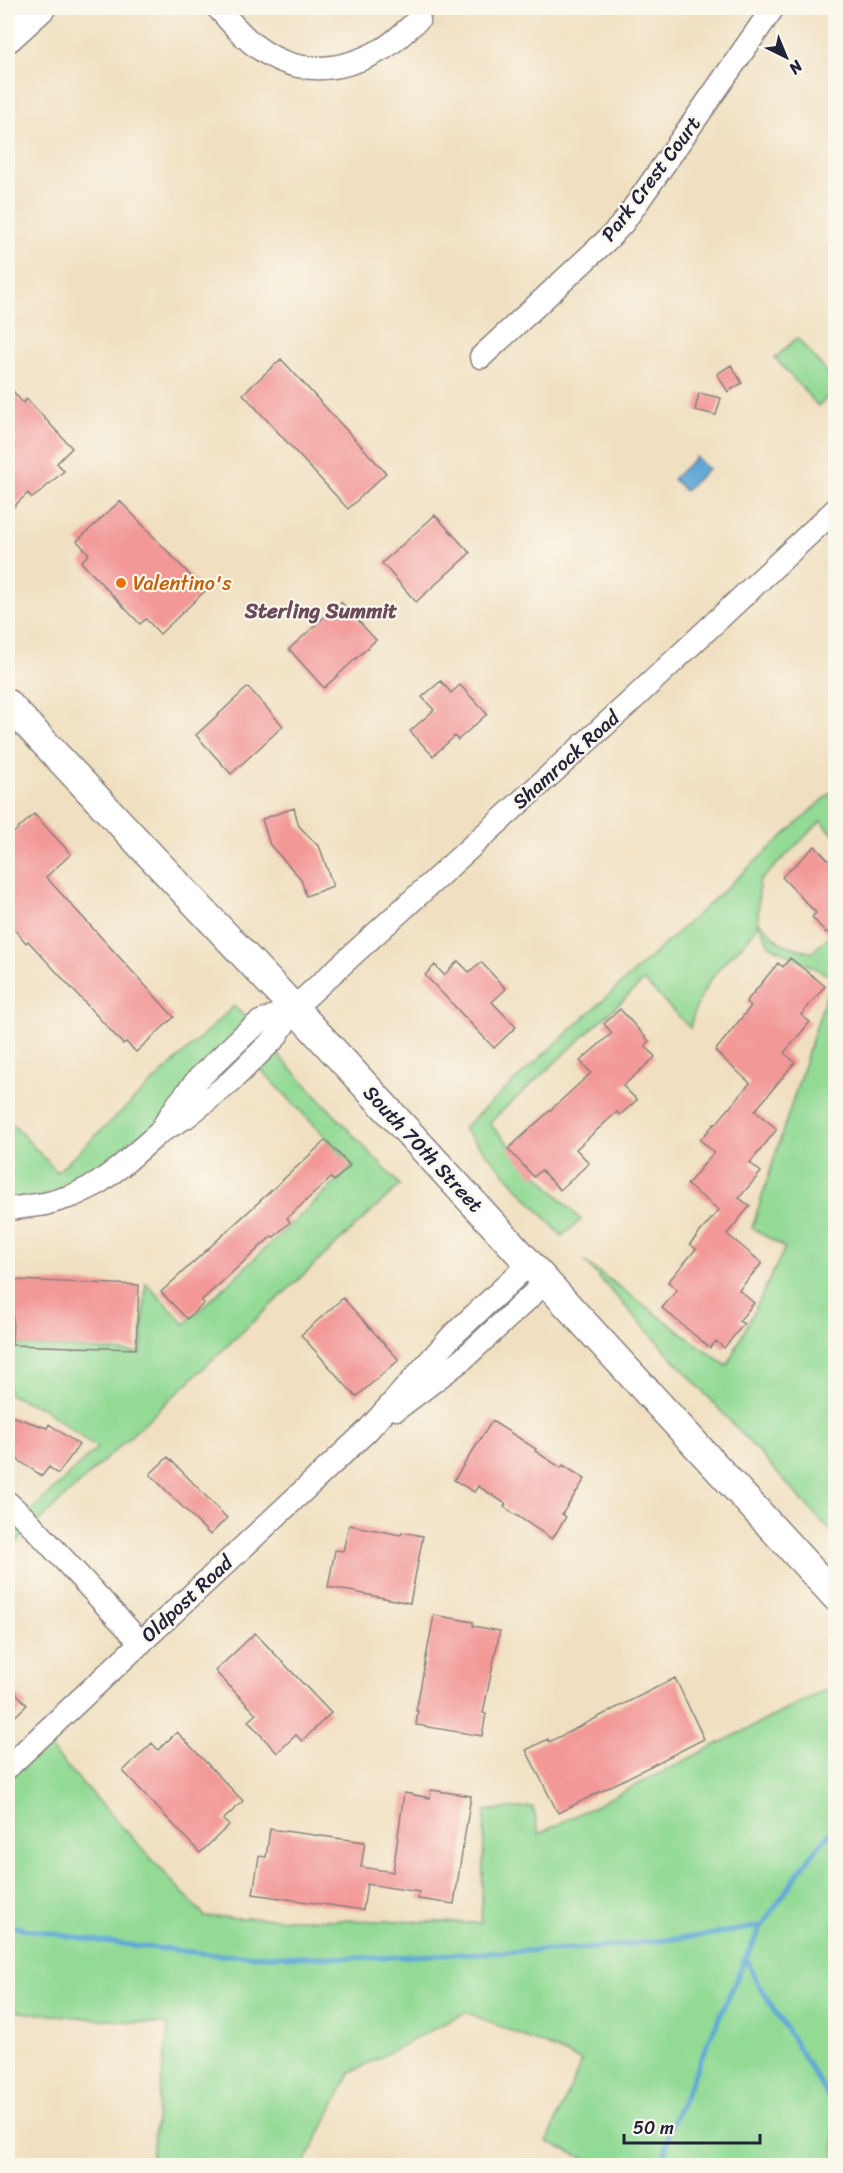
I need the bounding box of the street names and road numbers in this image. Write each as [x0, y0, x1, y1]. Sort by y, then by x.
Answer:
street label: Park Crest Court [592, 108, 710, 249]
street label: Shamrock Road [504, 701, 629, 818]
street label: South 70th Street [354, 1077, 492, 1221]
street label: Oldpost Road [133, 1546, 242, 1651]

